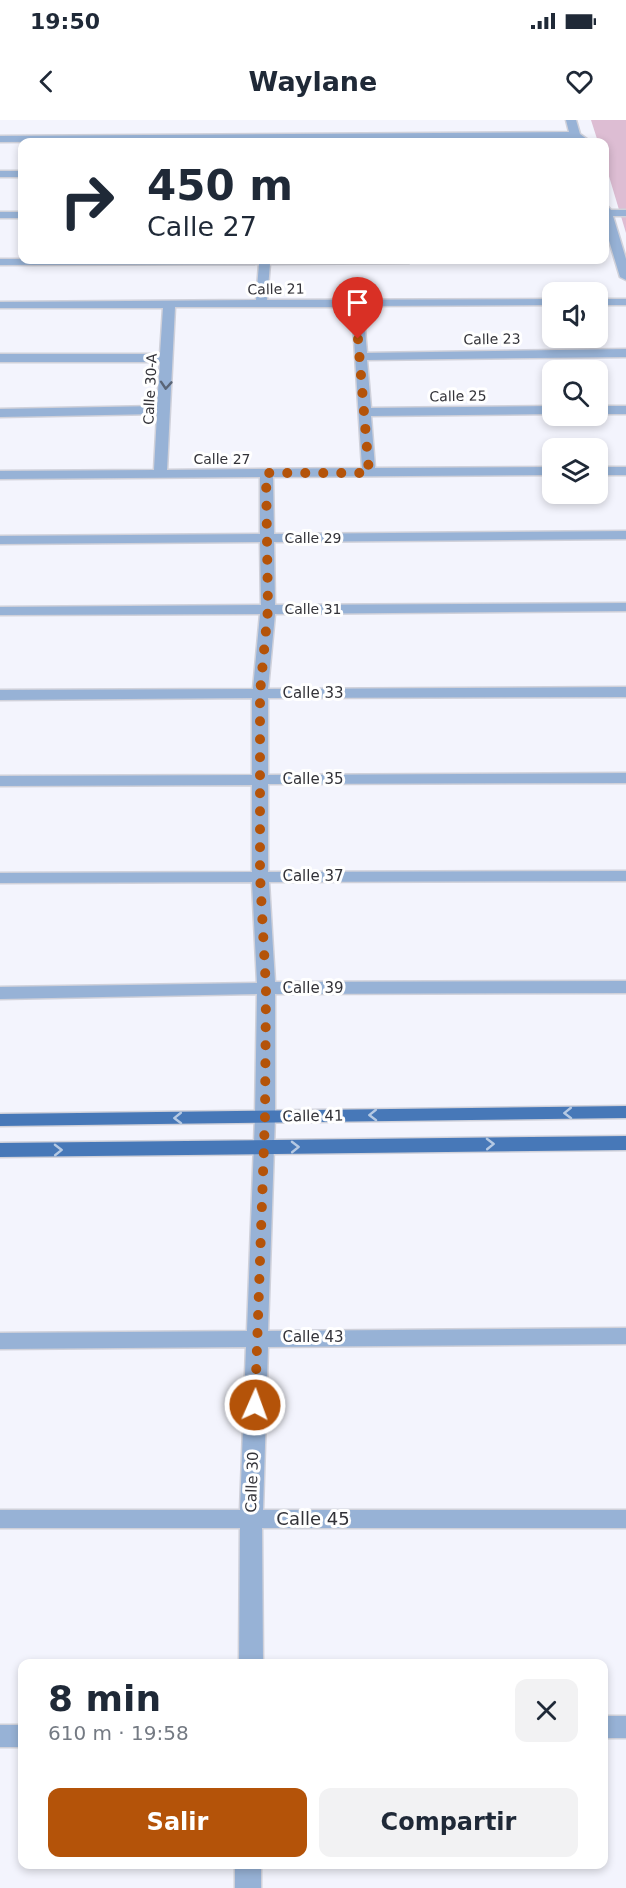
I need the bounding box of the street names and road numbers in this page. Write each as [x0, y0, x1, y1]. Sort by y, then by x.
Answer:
street label: Calle 21 [247, 281, 305, 297]
street label: Calle 23 [463, 331, 521, 347]
street label: Calle 30-A [140, 353, 160, 425]
street label: Calle 25 [429, 388, 487, 404]
street label: Calle 27 [193, 451, 251, 467]
street label: Calle 29 [284, 530, 342, 546]
street label: Calle 31 [284, 601, 342, 617]
street label: Calle 33 [282, 684, 344, 702]
street label: Calle 35 [282, 770, 344, 788]
street label: Calle 37 [282, 867, 344, 885]
street label: Calle 39 [282, 979, 344, 997]
street label: Calle 41 [282, 1106, 344, 1126]
street label: Calle 43 [282, 1328, 344, 1346]
street label: Calle 30 [242, 1451, 262, 1513]
street label: Calle 45 [276, 1508, 350, 1529]

